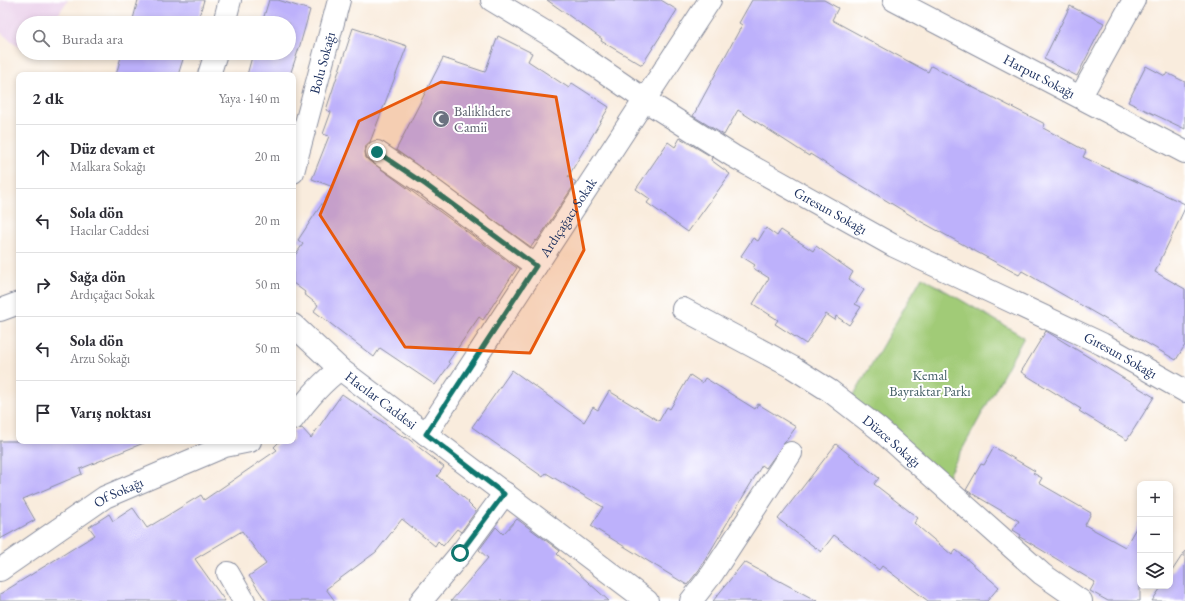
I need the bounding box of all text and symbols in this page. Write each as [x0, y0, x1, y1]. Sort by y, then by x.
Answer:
search box [16, 16, 296, 60]
icon: search [30, 27, 52, 49]
text: Burada ara [62, 29, 123, 48]
street label: Bolu Sokağı [305, 29, 339, 96]
street label: Harput Sokağı [1000, 50, 1079, 102]
text: 2 dk [32, 87, 64, 109]
text: Yaya · 140 m [219, 90, 280, 107]
place label: Balıklıdere Camii [454, 102, 511, 136]
mosque icon: Balıklıdere Camii [431, 109, 451, 129]
text: Düz devam et [70, 139, 155, 158]
route end [368, 143, 386, 161]
icon: ahead [32, 146, 54, 168]
text: 20 m [255, 148, 280, 165]
text: Malkara Sokağı [70, 158, 146, 175]
street label: Ardıçağacı Sokak [535, 174, 601, 261]
street label: Gıresun Sokağı [791, 183, 871, 238]
text: Sola dön [70, 203, 123, 222]
icon: left [32, 210, 54, 232]
text: 20 m [255, 212, 280, 229]
text: Hacılar Caddesi [70, 222, 149, 239]
text: Sağa dön [70, 267, 126, 286]
icon: right [32, 274, 54, 296]
text: 50 m [255, 276, 280, 293]
text: Ardıçağacı Sokak [70, 286, 155, 303]
street label: Gıresun Sokağı [1081, 328, 1161, 383]
text: Sola dön [70, 331, 123, 350]
icon: left [32, 338, 54, 360]
text: 50 m [255, 340, 280, 357]
text: Arzu Sokağı [70, 350, 130, 367]
park label: Kemal Bayraktar Parkı [889, 366, 971, 400]
street label: Hacılar Caddesi [342, 367, 421, 433]
icon: arrive [32, 402, 54, 424]
text: Varış noktası [70, 403, 151, 422]
street label: Düzce Sokağı [859, 411, 925, 472]
street label: Of Sokağı [90, 473, 146, 511]
map controls [1137, 481, 1173, 589]
button: + [1137, 481, 1173, 517]
button: − [1137, 517, 1173, 553]
route start [451, 544, 469, 562]
button: layers [1137, 553, 1173, 589]

